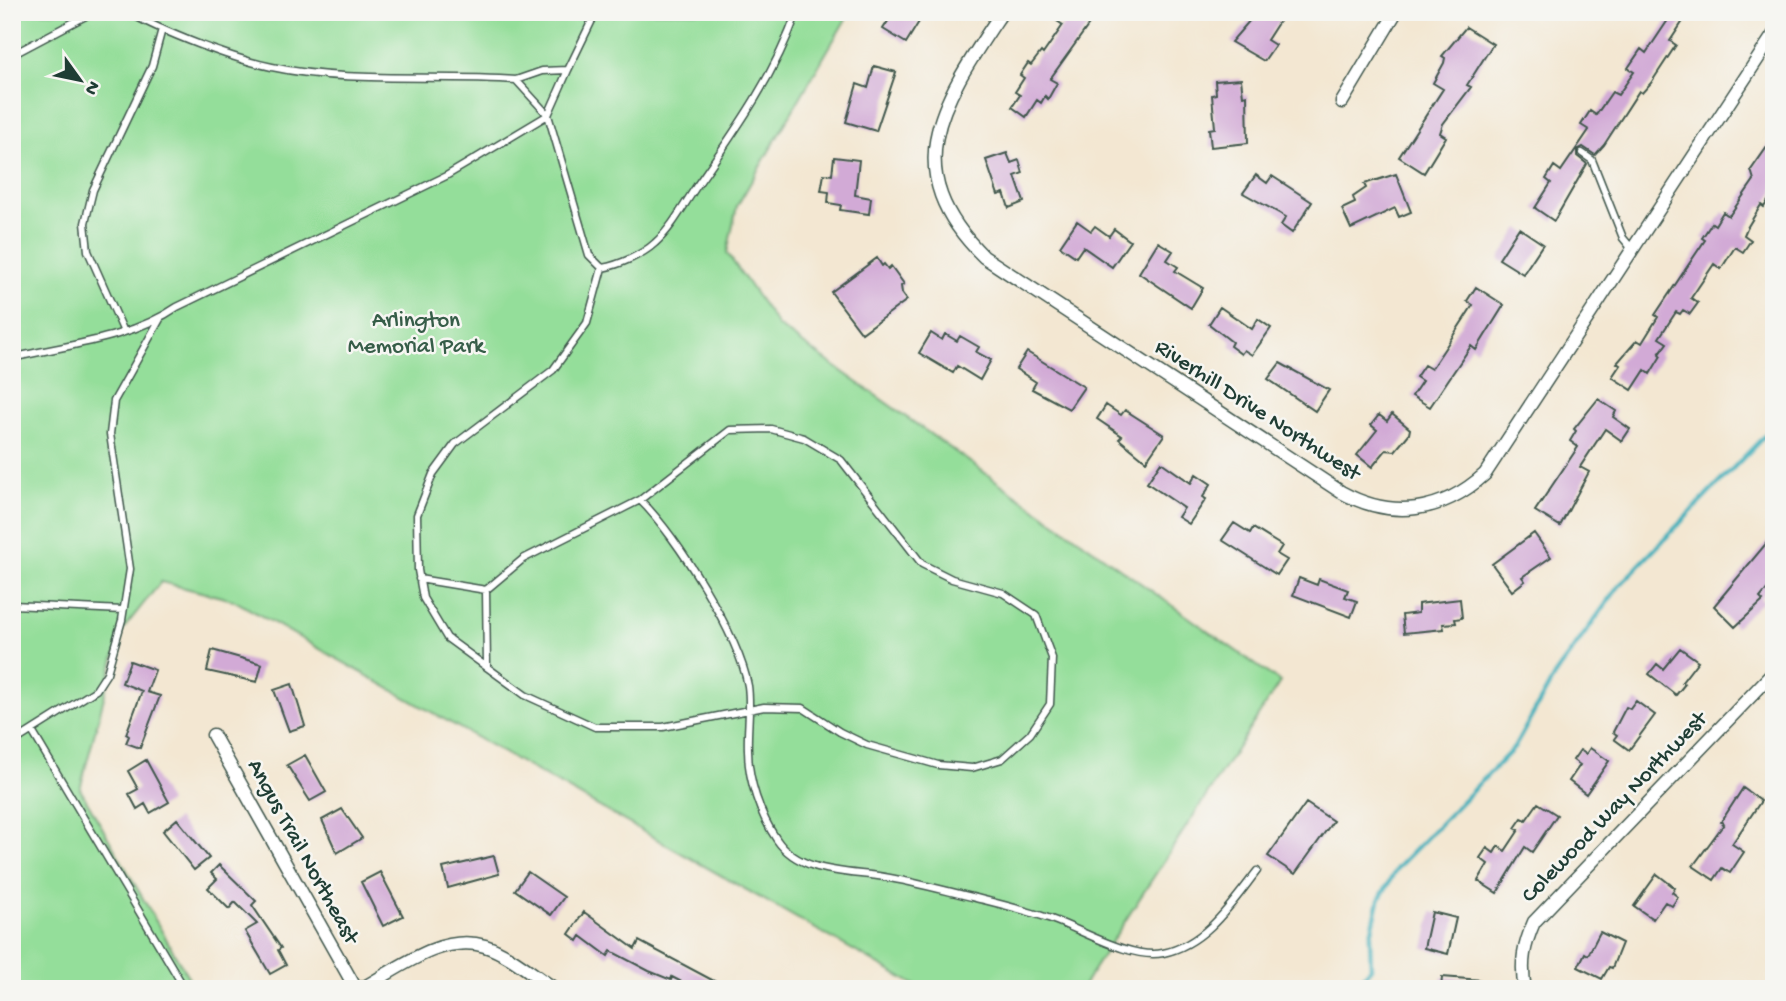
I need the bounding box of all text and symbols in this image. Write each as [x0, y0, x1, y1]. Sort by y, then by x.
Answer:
north arrow [46, 46, 116, 116]
text: N [78, 76, 104, 99]
park label: Arlington Memorial Park [348, 308, 487, 361]
street label: Riverhill Drive Northwest [1149, 334, 1366, 489]
street label: Colewood Way Northwest [1517, 706, 1715, 909]
street label: Angus Trail Northeast [240, 755, 365, 950]

